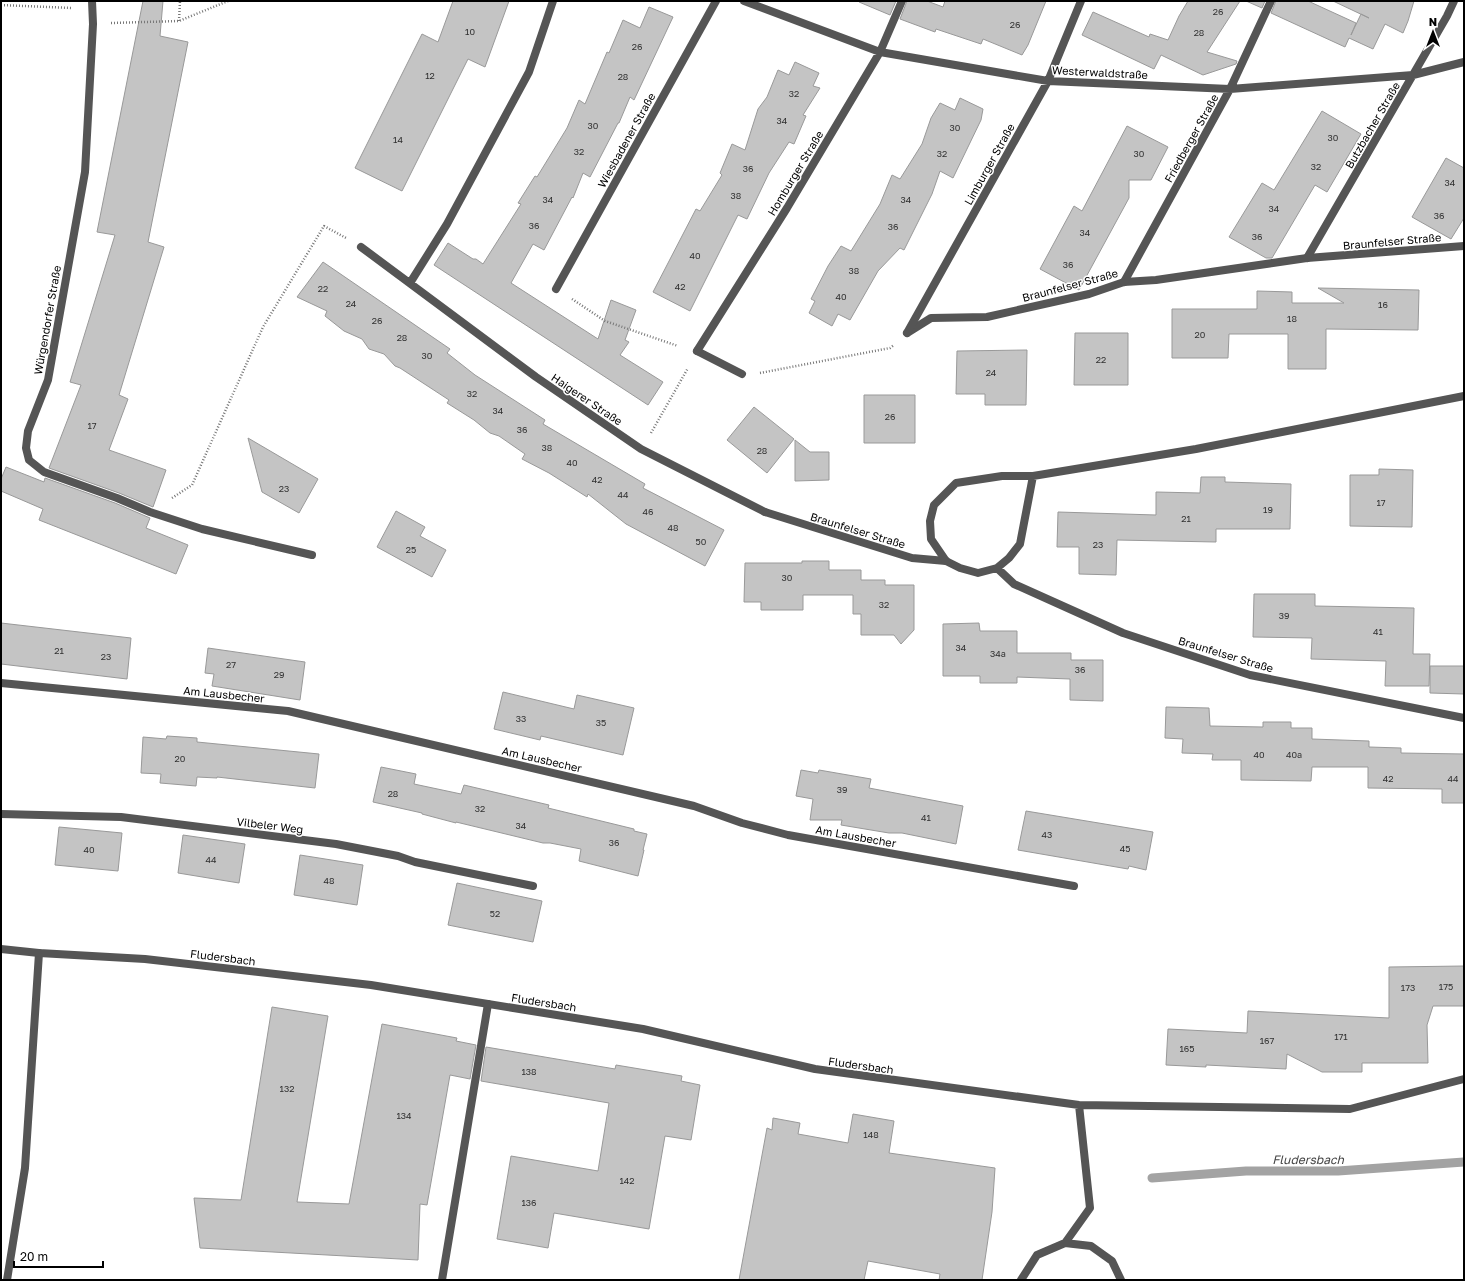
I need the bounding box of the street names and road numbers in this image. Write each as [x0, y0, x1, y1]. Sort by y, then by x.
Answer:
street label: Westerwaldstraße [1052, 63, 1148, 81]
street label: Butzbacher Straße [1342, 79, 1402, 171]
street label: Wiesbadener Straße [595, 90, 657, 190]
street label: Friedberger Straße [1161, 92, 1221, 184]
street label: Limburger Straße [961, 121, 1017, 207]
street label: Homburger Straße [764, 128, 826, 218]
street label: Braunfelser Straße [1342, 230, 1442, 252]
street label: Würgendorfer Straße [31, 264, 63, 376]
street label: Braunfelser Straße [1021, 266, 1119, 304]
street label: Haigerer Straße [549, 371, 625, 427]
street label: Braunfelser Straße [809, 509, 907, 551]
street label: Braunfelser Straße [1177, 633, 1275, 675]
street label: Am Lausbecher [183, 683, 266, 705]
street label: Am Lausbecher [501, 743, 584, 775]
street label: Vilbeler Weg [236, 814, 304, 836]
street label: Am Lausbecher [815, 823, 898, 850]
street label: Fludersbach [190, 947, 256, 967]
street label: Fludersbach [511, 990, 577, 1014]
street label: Fludersbach [828, 1054, 894, 1076]

